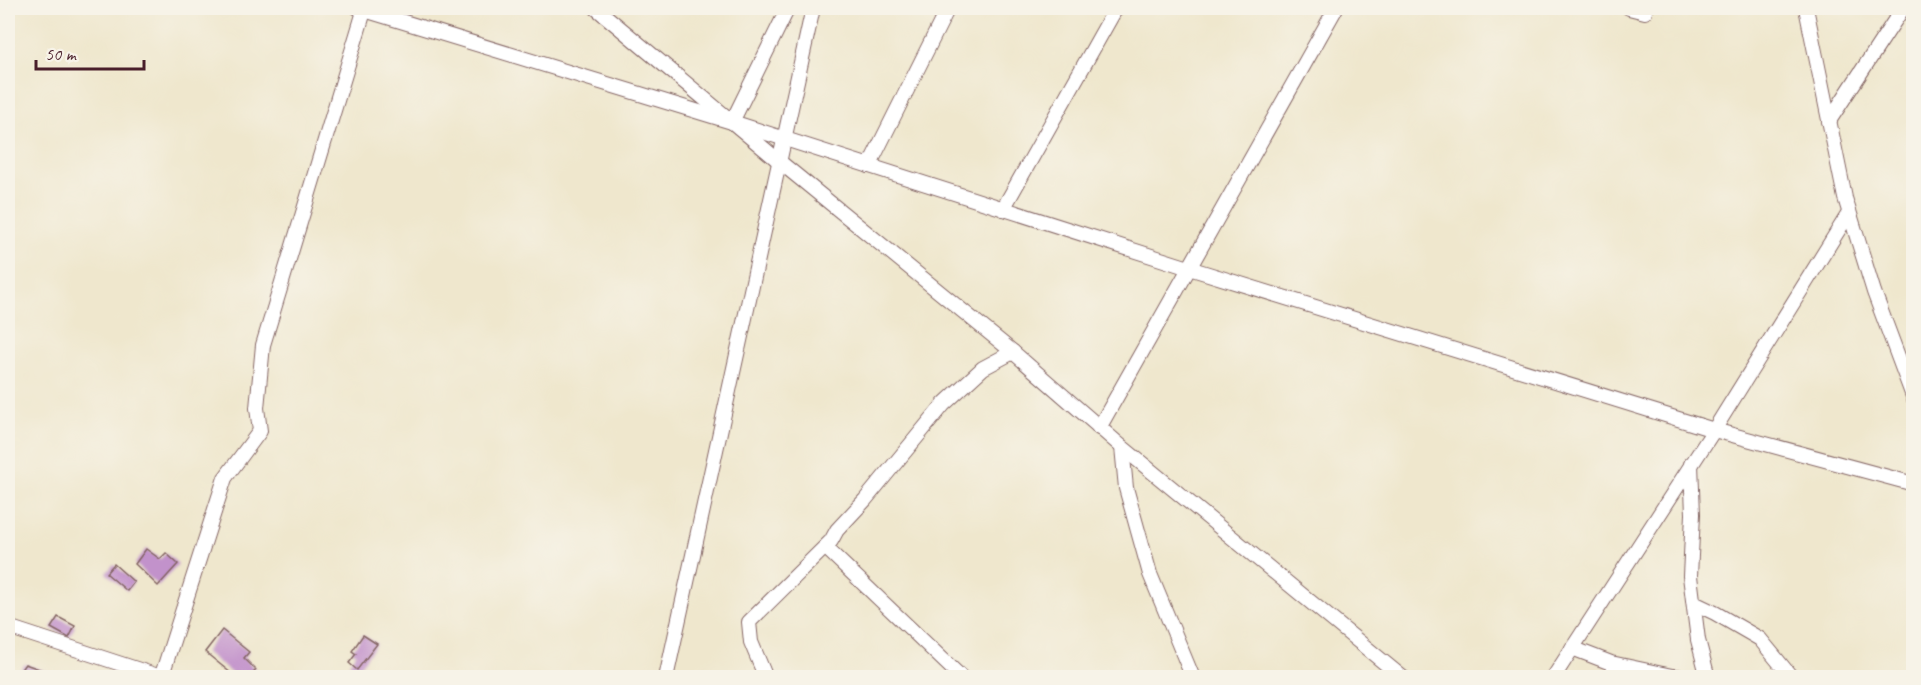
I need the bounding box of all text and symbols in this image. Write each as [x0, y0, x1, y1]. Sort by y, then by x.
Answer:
scale bar [36, 33, 144, 71]
text: 50 m [45, 43, 78, 65]

